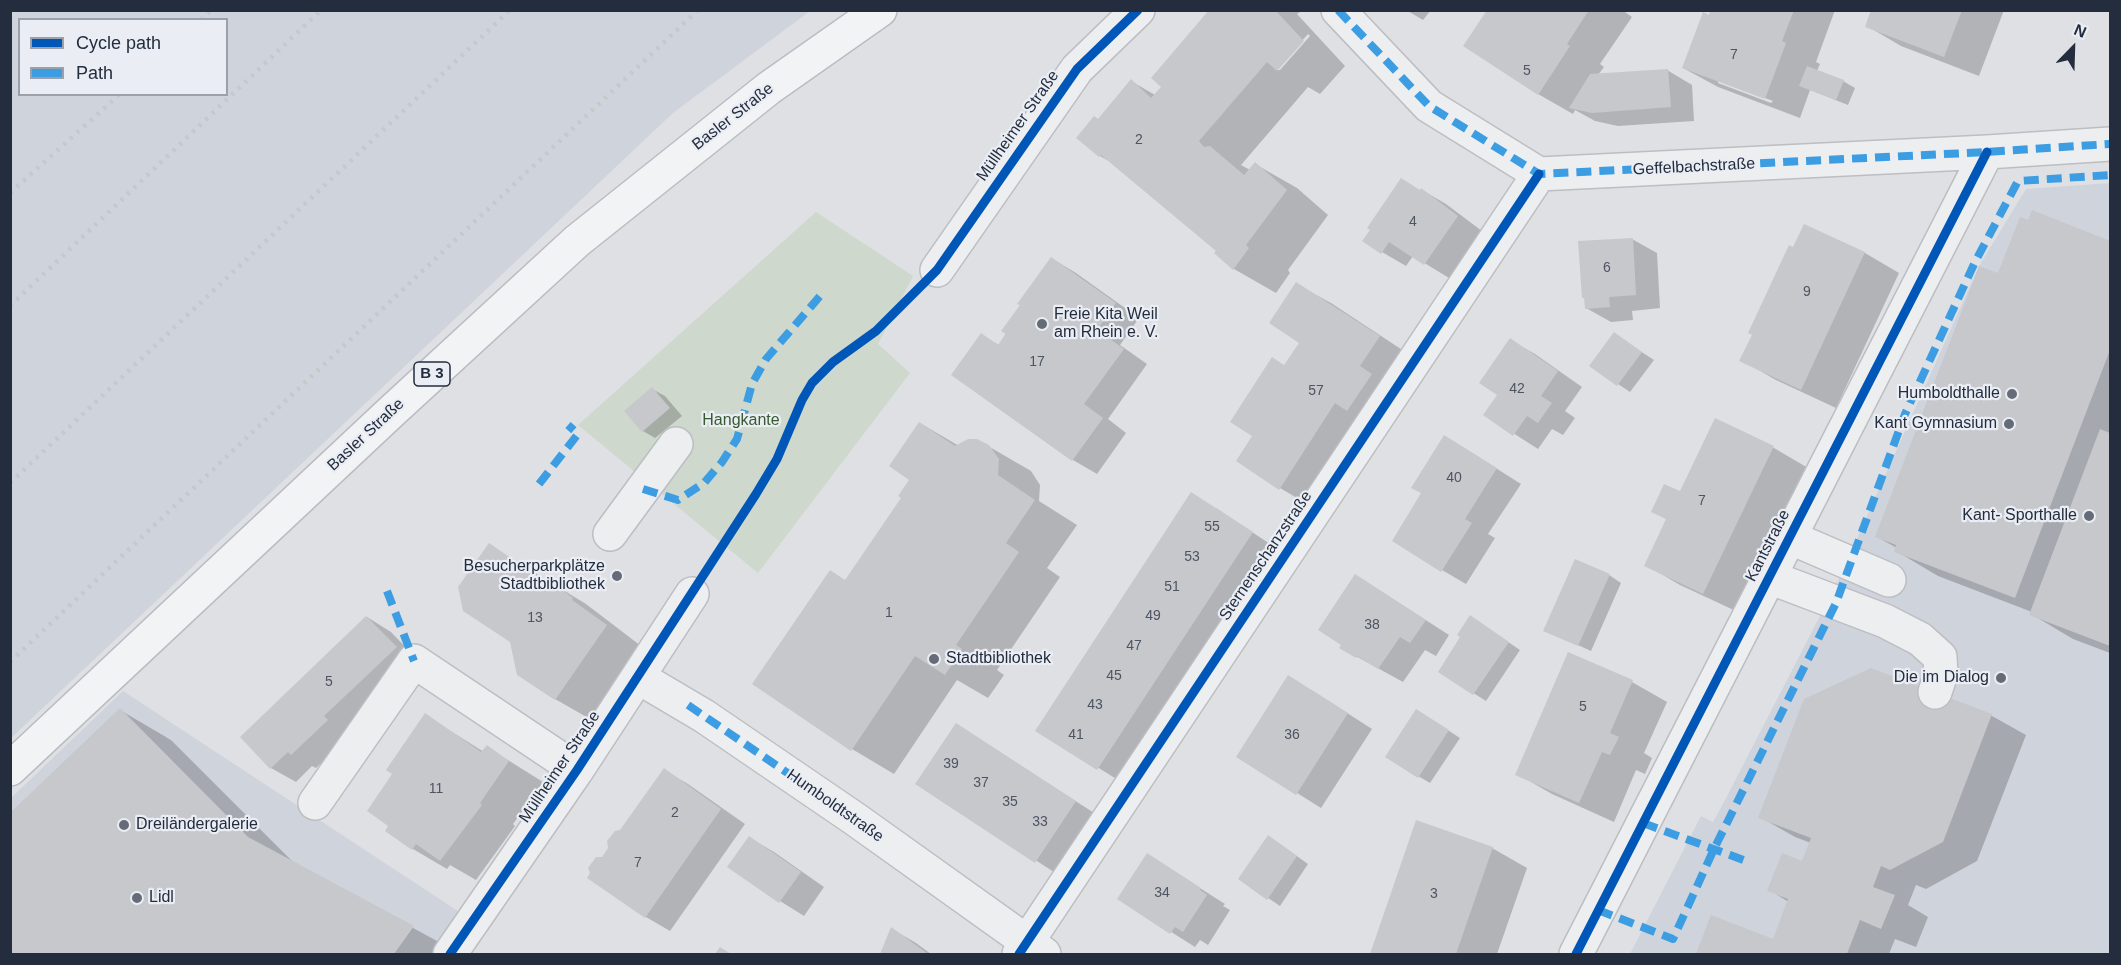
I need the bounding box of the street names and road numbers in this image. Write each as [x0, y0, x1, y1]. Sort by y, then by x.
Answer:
street label: Müllheimer Straße [973, 67, 1063, 185]
street label: Basler Straße [689, 79, 777, 155]
street label: Geffelbachstraße [1632, 154, 1756, 180]
road number: B 3 [414, 362, 450, 386]
street label: Basler Straße [324, 395, 408, 475]
street label: Sternenschanzstraße [1216, 488, 1316, 624]
street label: Kantstraße [1742, 507, 1794, 585]
street label: Müllheimer Straße [515, 707, 605, 827]
street label: Humboldtstraße [783, 765, 887, 847]

